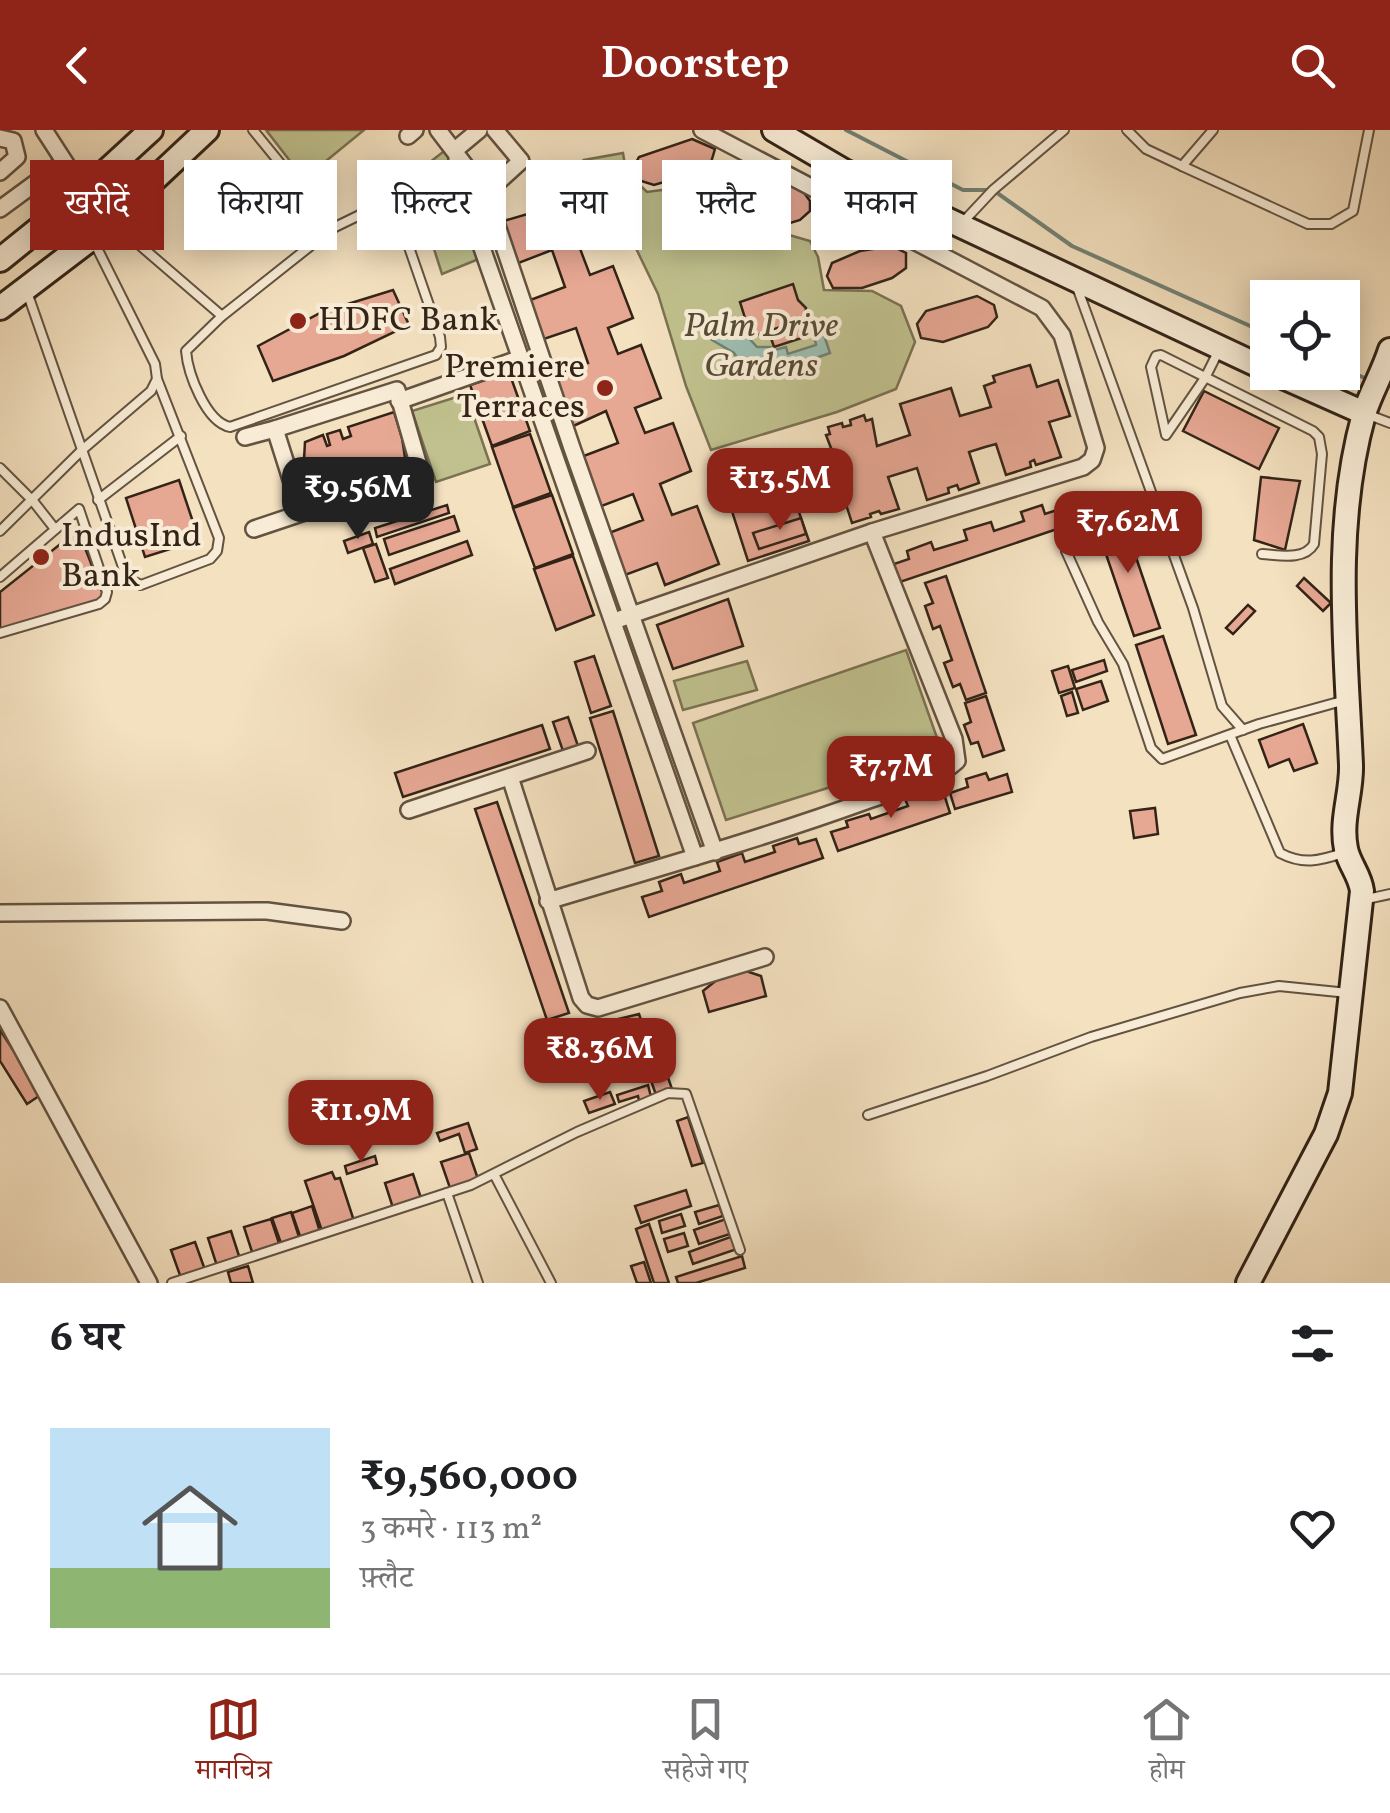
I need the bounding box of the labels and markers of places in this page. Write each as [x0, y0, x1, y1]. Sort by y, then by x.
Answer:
place label: HDFC Bank [318, 297, 499, 345]
marker: HDFC Bank [287, 310, 309, 332]
place label: Premiere Terraces [444, 344, 585, 432]
marker: Premiere Terraces [594, 377, 616, 399]
pin: ₹13.5M [699, 448, 861, 533]
pin: ₹9.56M [277, 457, 439, 542]
pin: ₹7.62M [1047, 491, 1209, 576]
place label: IndusInd Bank [61, 513, 202, 601]
marker: IndusInd Bank [30, 546, 52, 568]
pin: ₹7.7M [821, 736, 961, 821]
pin: ₹8.36M [519, 1018, 681, 1103]
pin: ₹11.9M [280, 1080, 442, 1165]

